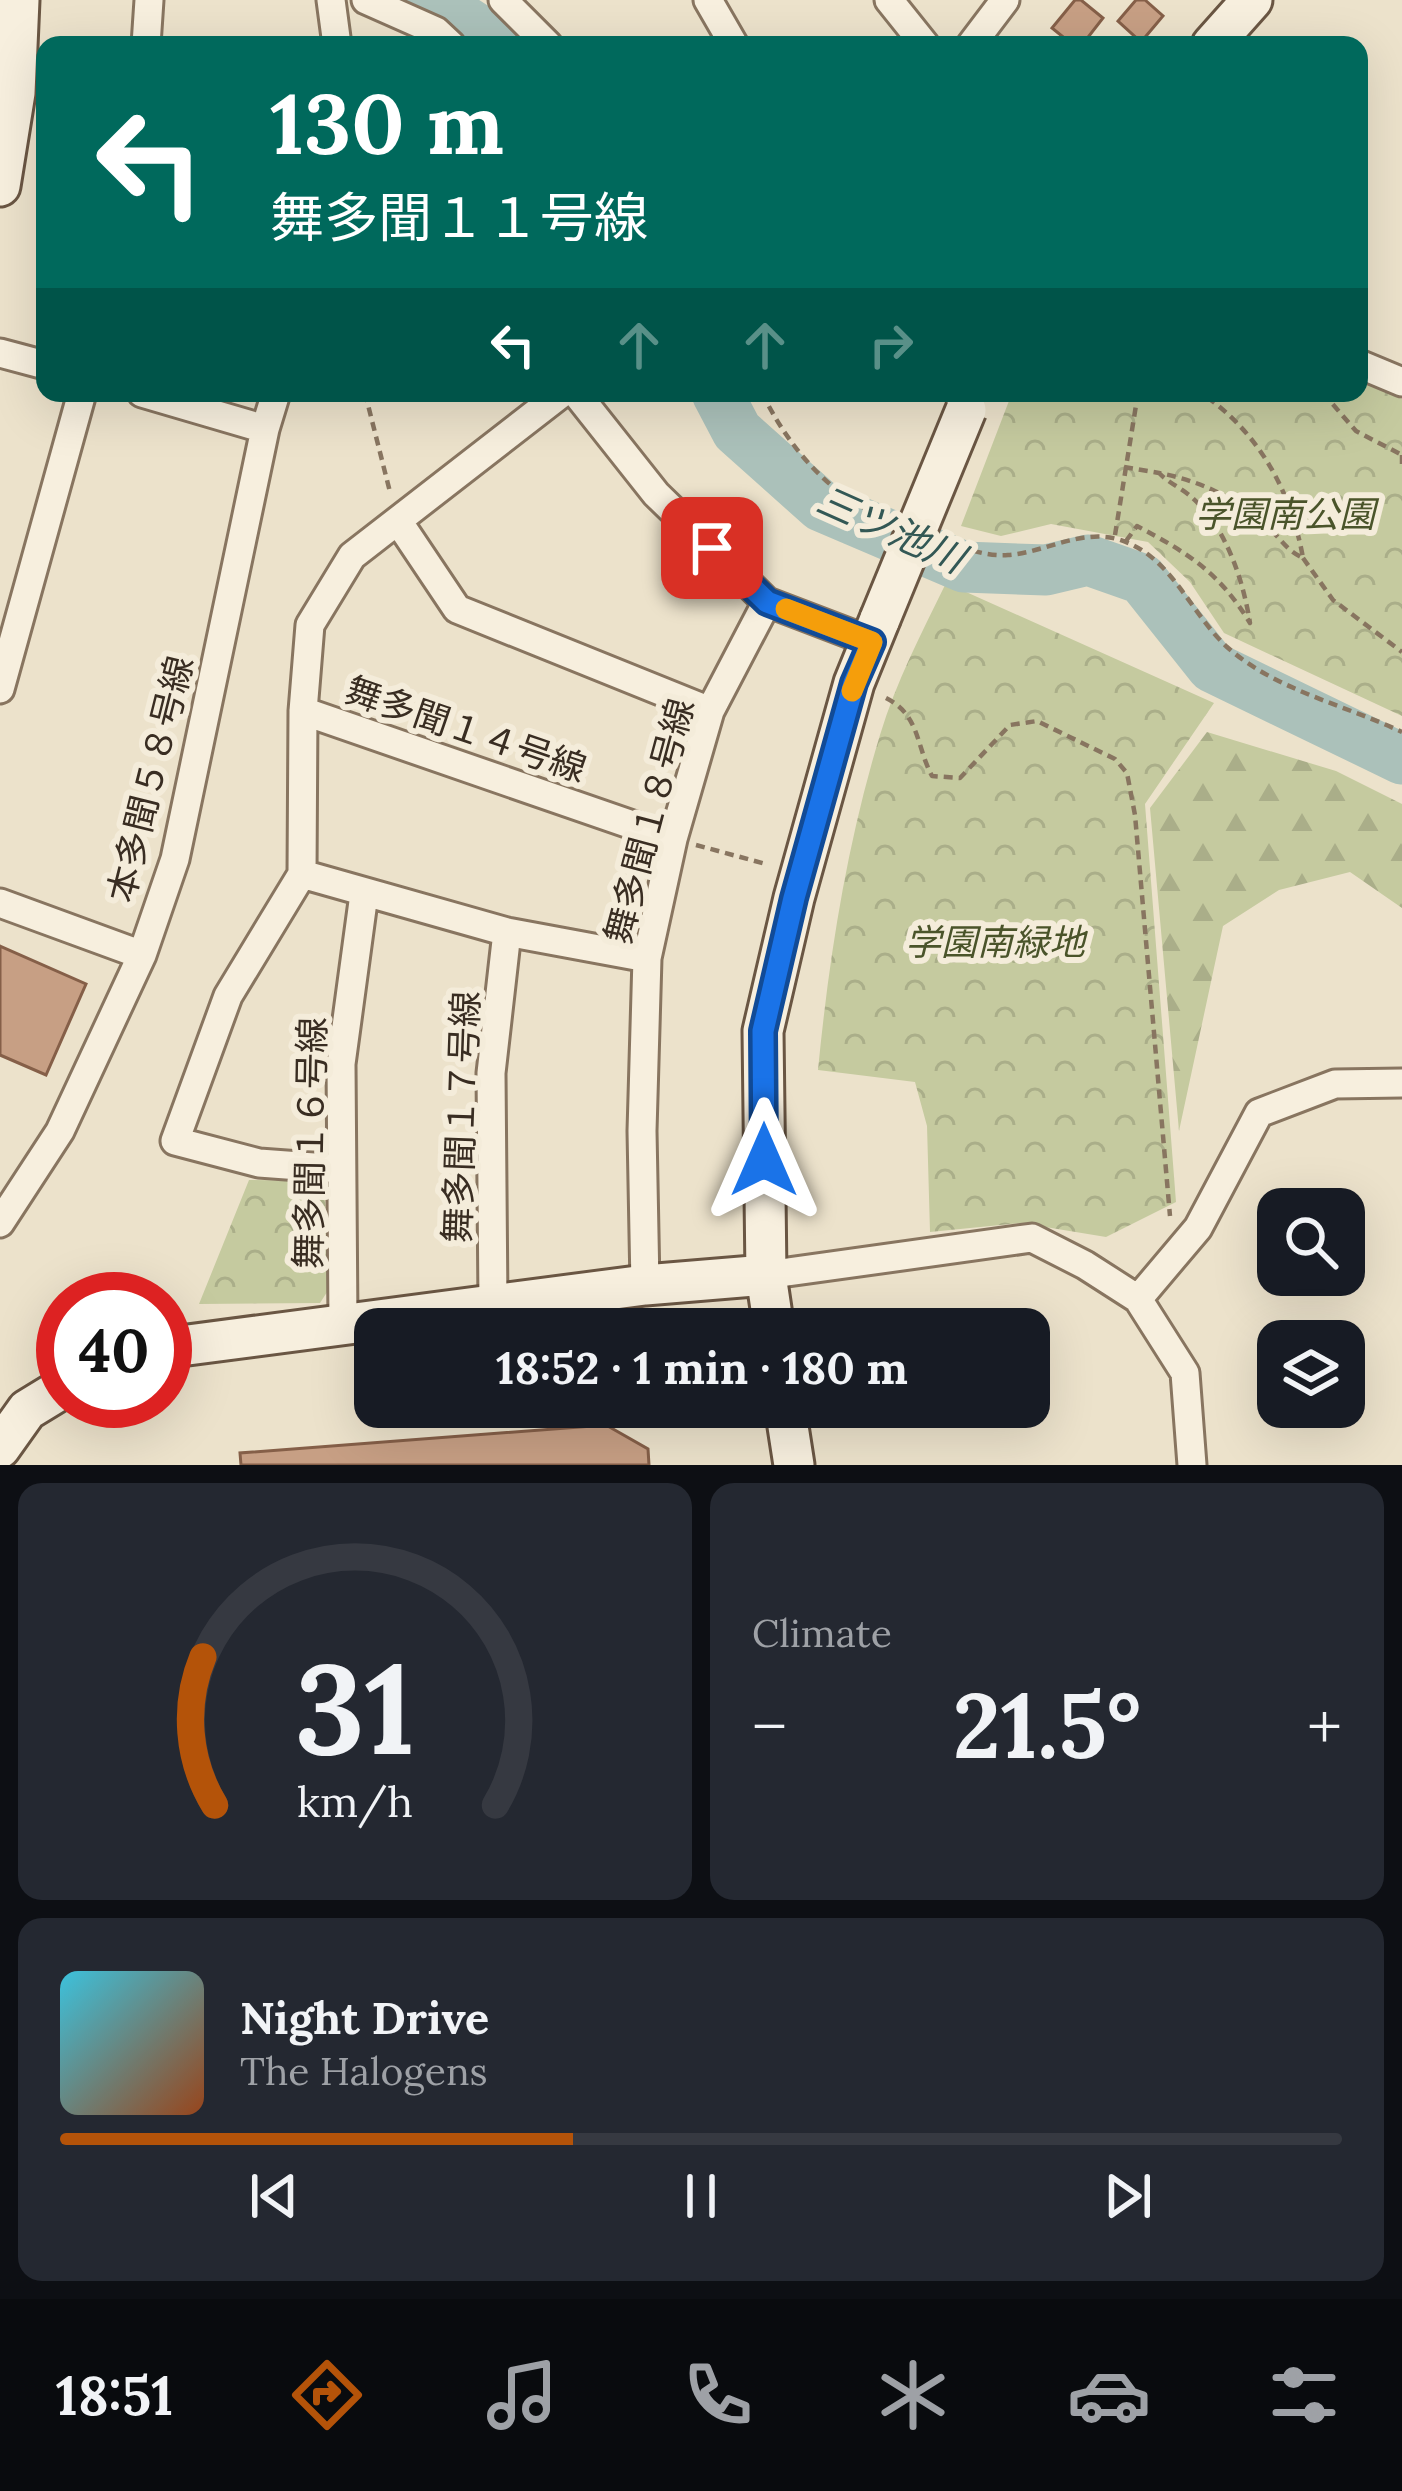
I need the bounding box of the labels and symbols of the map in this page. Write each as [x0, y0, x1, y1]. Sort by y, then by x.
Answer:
water label: 三ツ池川 [810, 474, 976, 585]
park label: 学園南公園 [1195, 491, 1380, 537]
pin [661, 497, 763, 599]
street label: 本多聞５８号線 [97, 651, 203, 907]
street label: 舞多聞１４号線 [339, 666, 593, 792]
street label: 舞多聞１８号線 [594, 693, 704, 949]
park label: 学園南緑地 [905, 919, 1089, 965]
street label: 舞多聞１７号線 [434, 990, 488, 1244]
street label: 舞多聞１６号線 [285, 1017, 335, 1269]
position arrow [701, 1097, 827, 1223]
speed limit sign: 40 [36, 1272, 192, 1428]

